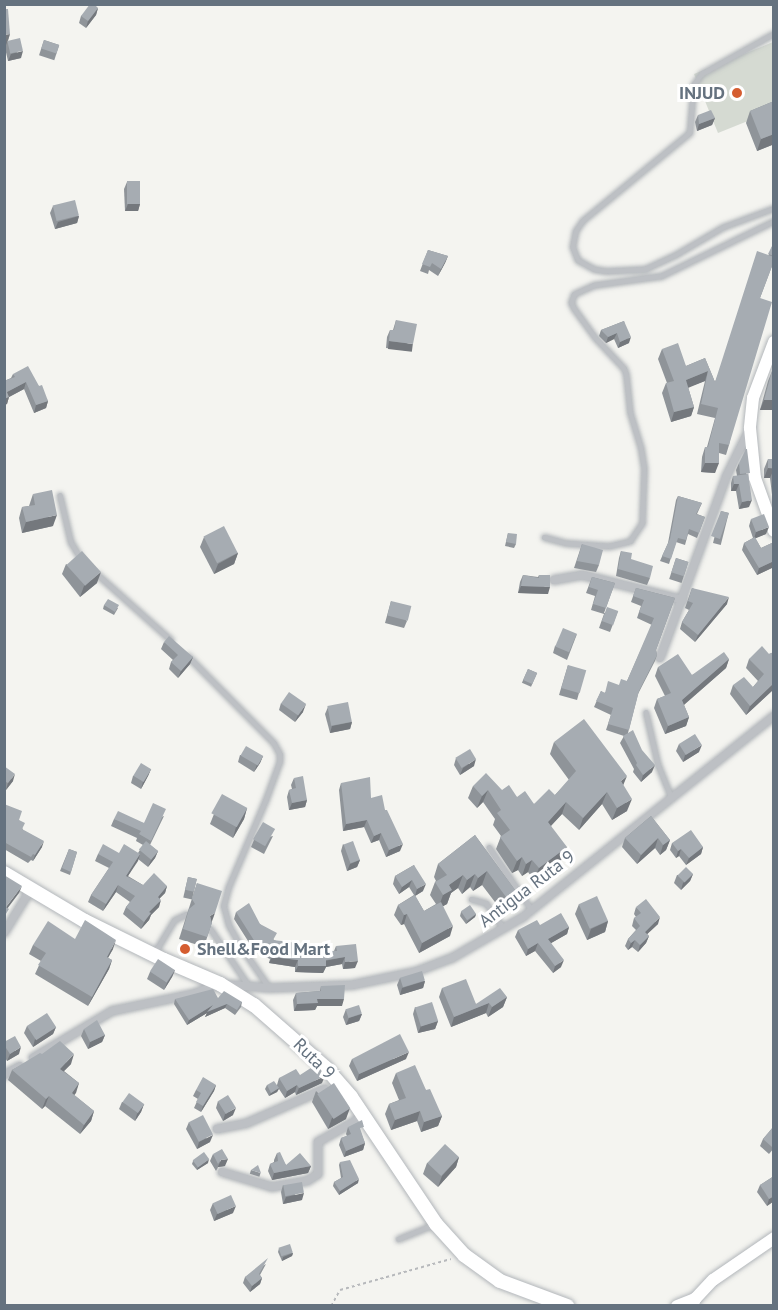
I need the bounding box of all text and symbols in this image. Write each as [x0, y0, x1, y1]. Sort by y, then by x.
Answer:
place label: INJUD [679, 82, 725, 104]
marker: INJUD [730, 86, 744, 100]
street label: Antigua Ruta 9 [475, 846, 579, 932]
place label: Shell&Food Mart [197, 938, 330, 960]
marker: Shell&Food Mart [178, 942, 192, 956]
street label: Ruta 9 [289, 1034, 339, 1084]

